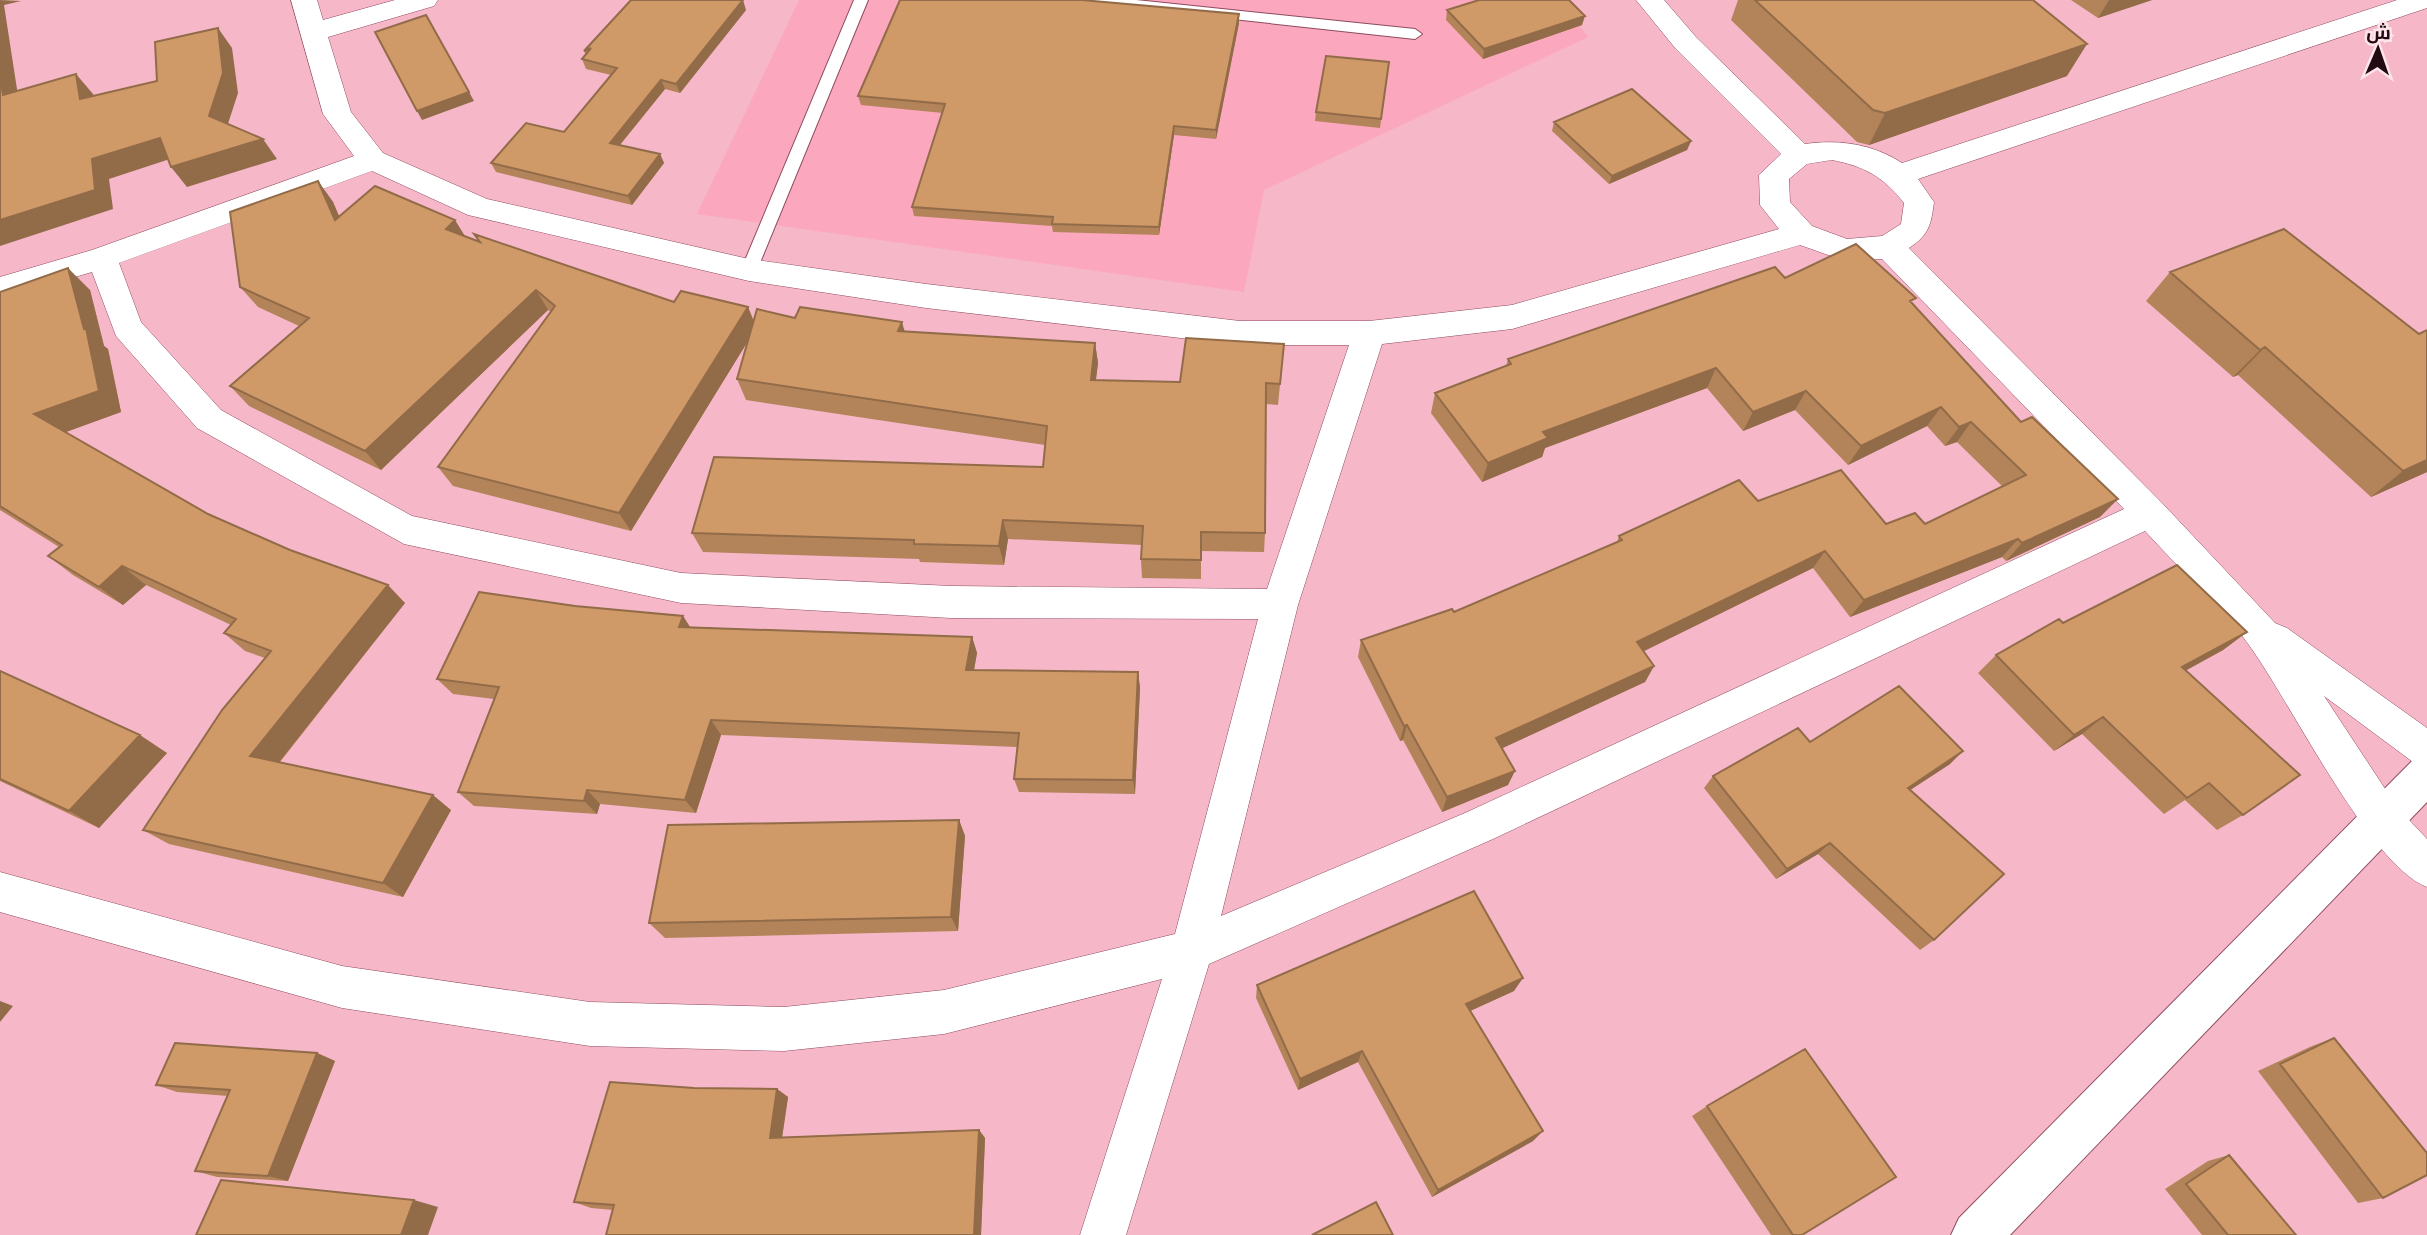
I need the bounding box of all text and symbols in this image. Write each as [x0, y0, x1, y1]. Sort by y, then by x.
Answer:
north arrow [2343, 14, 2413, 84]
text: ش [2366, 22, 2391, 44]

